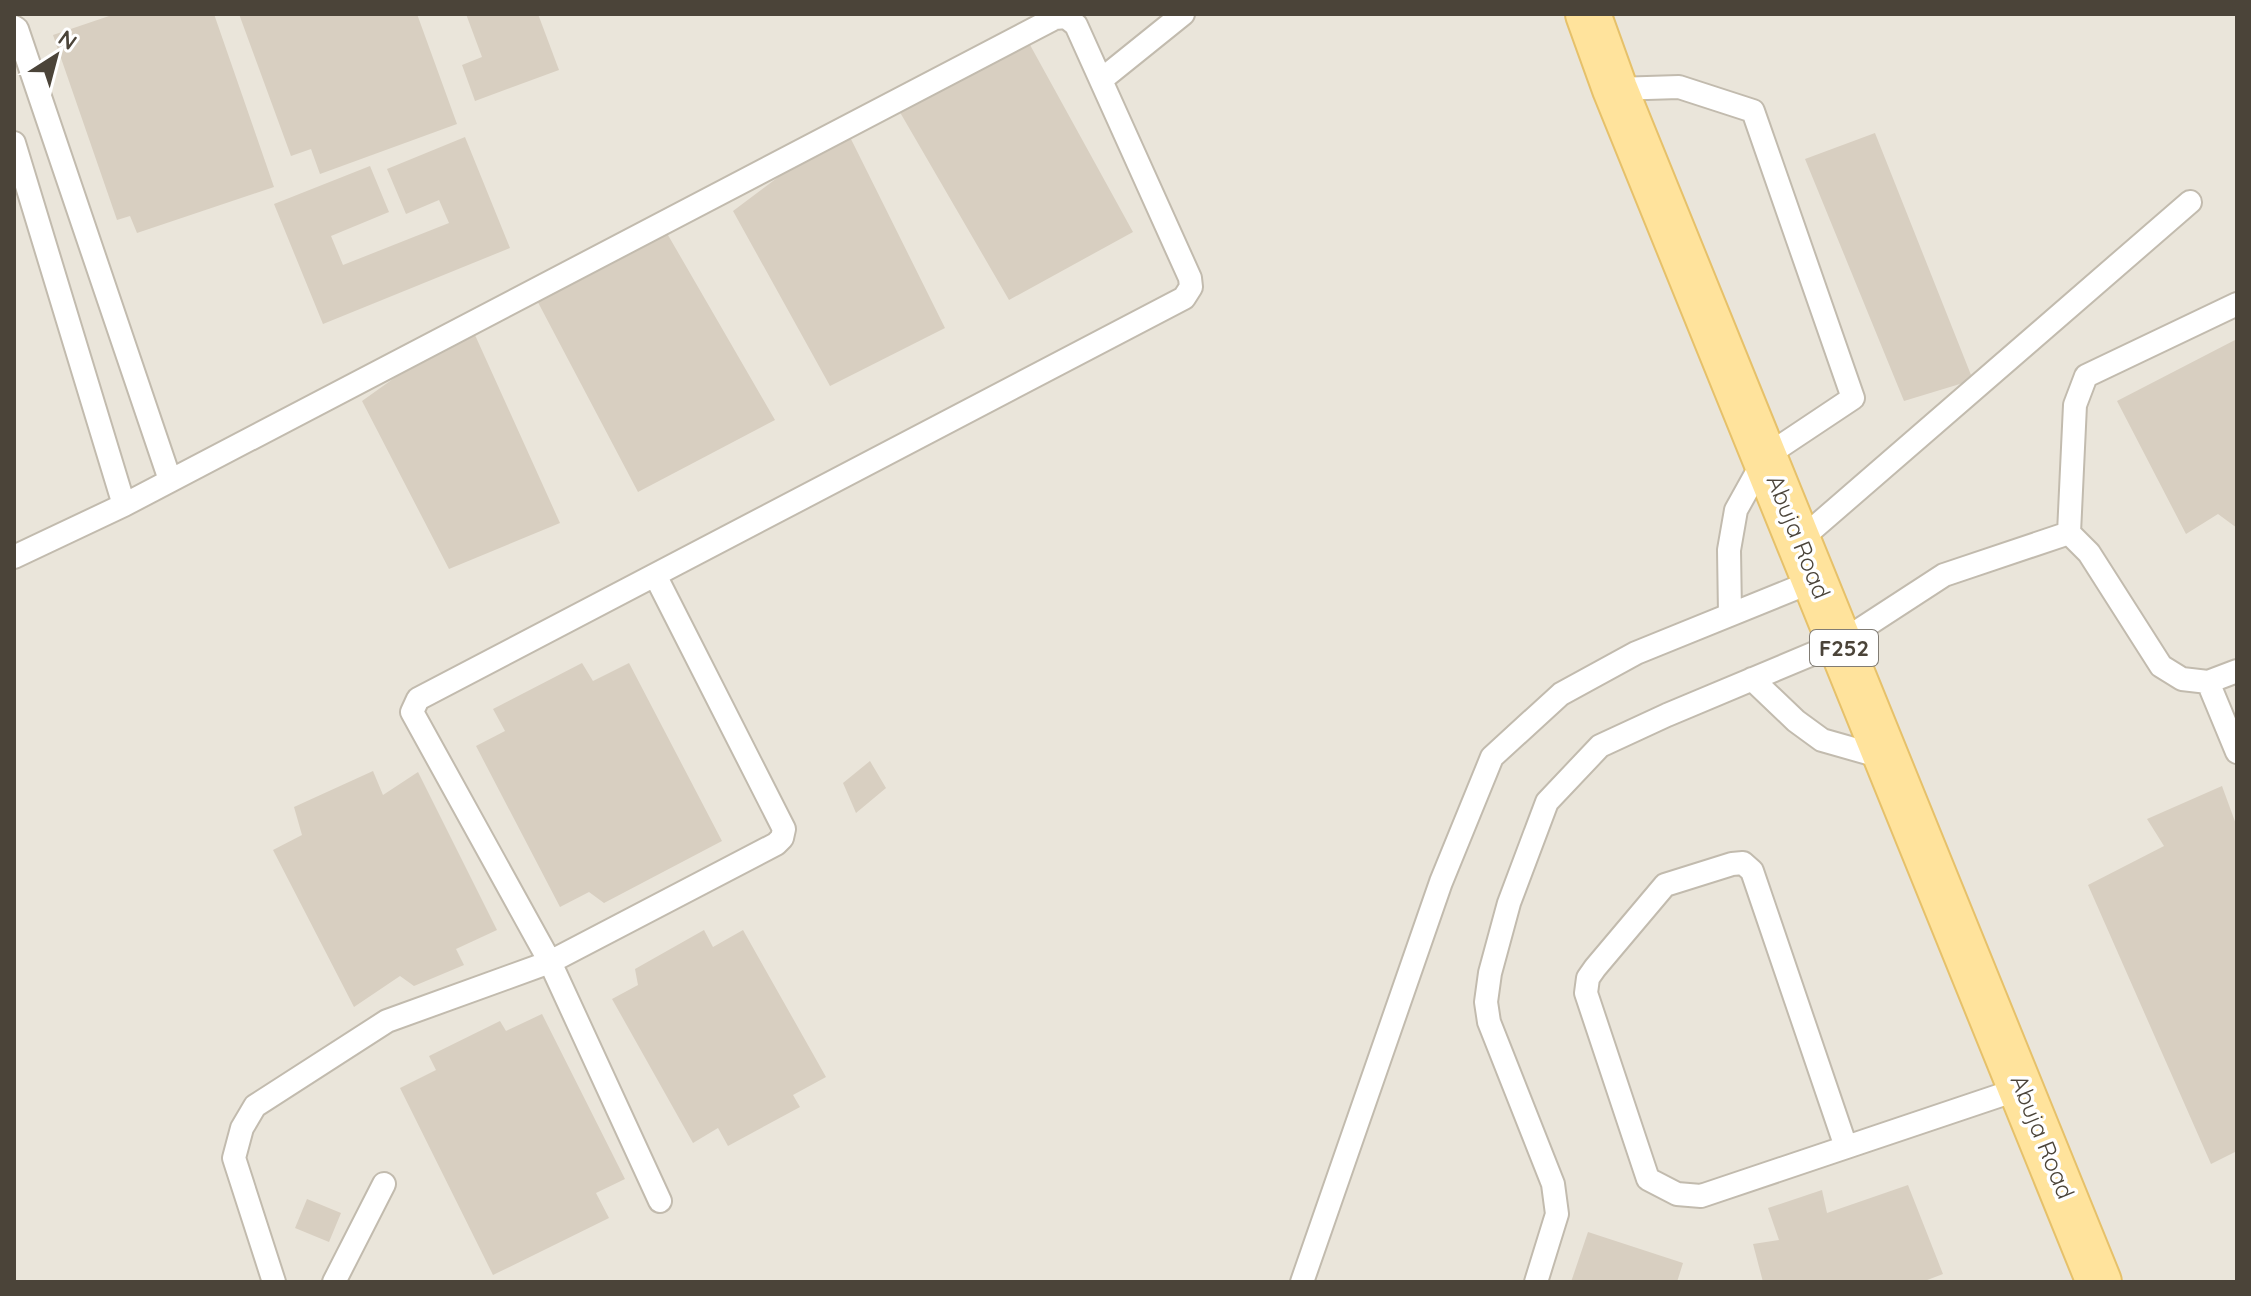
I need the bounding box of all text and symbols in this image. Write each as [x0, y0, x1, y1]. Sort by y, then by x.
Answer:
north arrow [16, 16, 96, 96]
text: N [53, 24, 83, 56]
street label: Abuja Road [1761, 470, 1837, 603]
road number: F252 [1810, 630, 1878, 666]
street label: Abuja Road [2005, 1070, 2081, 1203]

